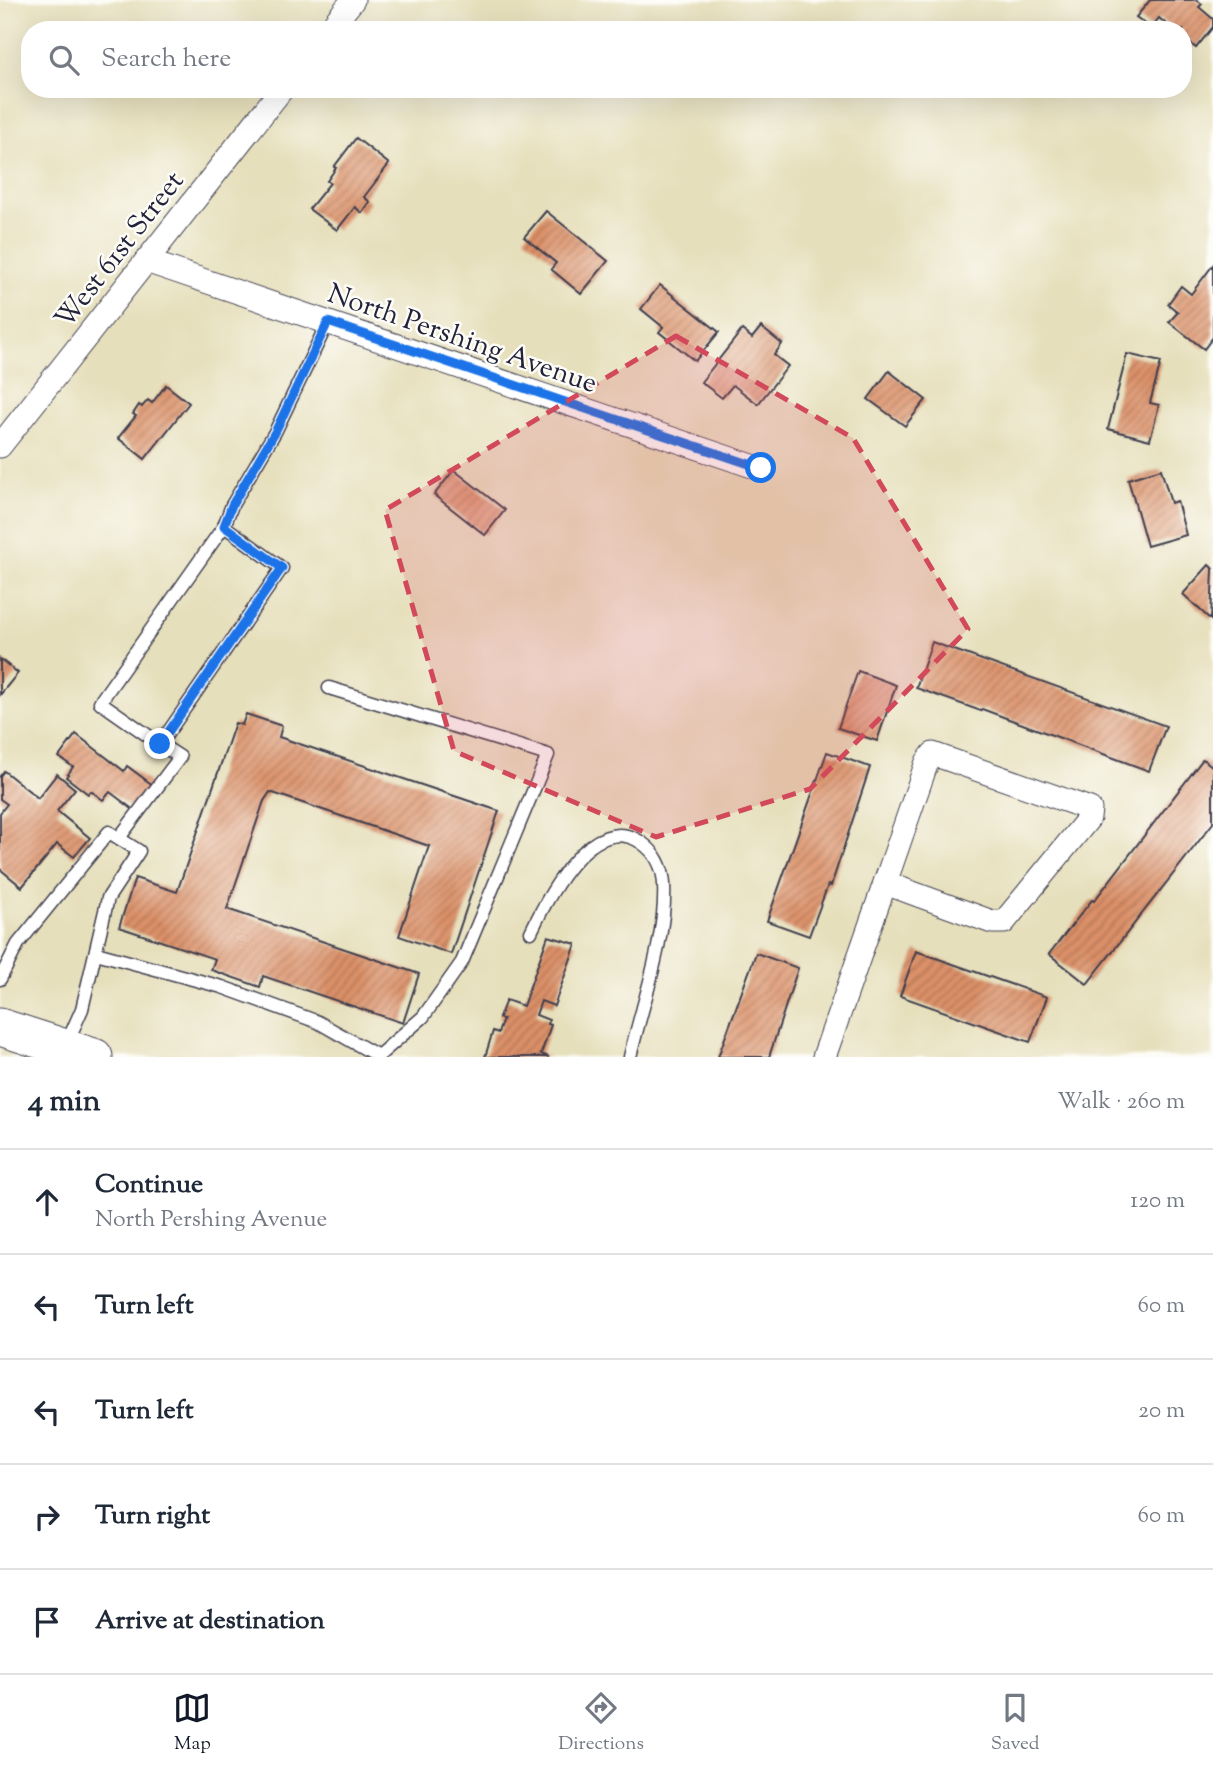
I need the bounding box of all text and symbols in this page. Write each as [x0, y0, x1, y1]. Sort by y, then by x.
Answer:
search box [21, 21, 1192, 98]
icon: search [45, 41, 83, 79]
text: Search here [101, 41, 231, 78]
street label: West 61st Street [46, 163, 195, 338]
street label: North Pershing Avenue [322, 275, 602, 405]
route start [745, 452, 776, 483]
route end [144, 728, 175, 759]
text: 4 min [28, 1081, 101, 1124]
text: Walk · 260 m [1057, 1086, 1185, 1119]
text: Continue [95, 1167, 203, 1204]
icon: ahead [28, 1183, 66, 1221]
text: 120 m [1130, 1185, 1185, 1218]
text: North Pershing Avenue [95, 1204, 327, 1237]
icon: left [28, 1288, 66, 1326]
text: Turn left [95, 1288, 194, 1325]
text: 60 m [1137, 1290, 1185, 1323]
icon: left [28, 1393, 66, 1431]
text: Turn left [95, 1393, 194, 1430]
text: 20 m [1138, 1395, 1185, 1428]
icon: right [28, 1498, 66, 1536]
text: Turn right [95, 1498, 210, 1535]
text: 60 m [1137, 1500, 1185, 1533]
icon: arrive [28, 1603, 66, 1641]
text: Arrive at destination [95, 1603, 325, 1640]
tab: Map [173, 1689, 211, 1758]
tab: Directions [558, 1689, 644, 1758]
tab: Saved [991, 1689, 1040, 1758]

